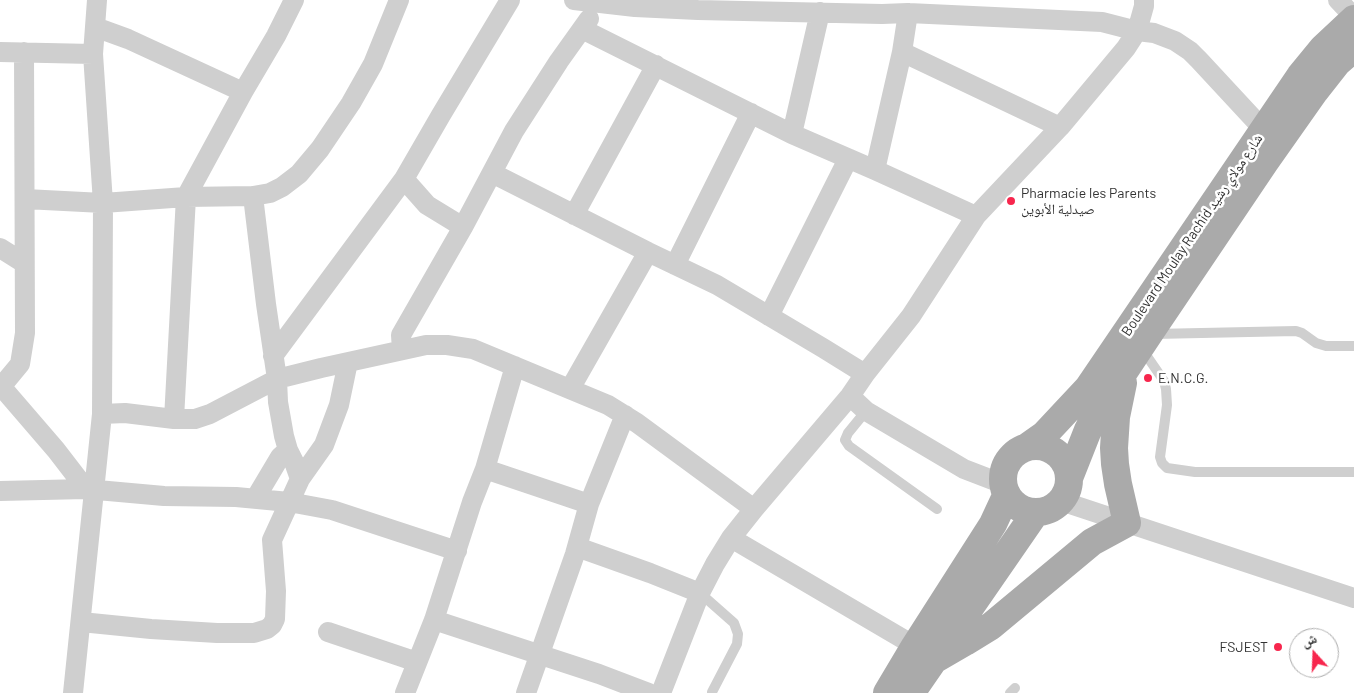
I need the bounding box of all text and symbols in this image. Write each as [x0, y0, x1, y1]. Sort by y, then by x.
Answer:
street label: Boulevard Moulay Rachid شارع مولاي رشيد [1118, 131, 1266, 339]
place label: Pharmacie les Parents صيدلية الأبوين [1021, 185, 1156, 218]
marker: Pharmacie les Parents صيدلية الأبوين [1005, 195, 1017, 207]
place label: E.N.C.G. [1158, 370, 1208, 386]
marker: E.N.C.G. [1142, 372, 1154, 384]
north arrow [1289, 628, 1339, 678]
text: ش [1299, 629, 1319, 650]
place label: FSJEST [1219, 639, 1268, 655]
marker: FSJEST [1272, 641, 1284, 653]

